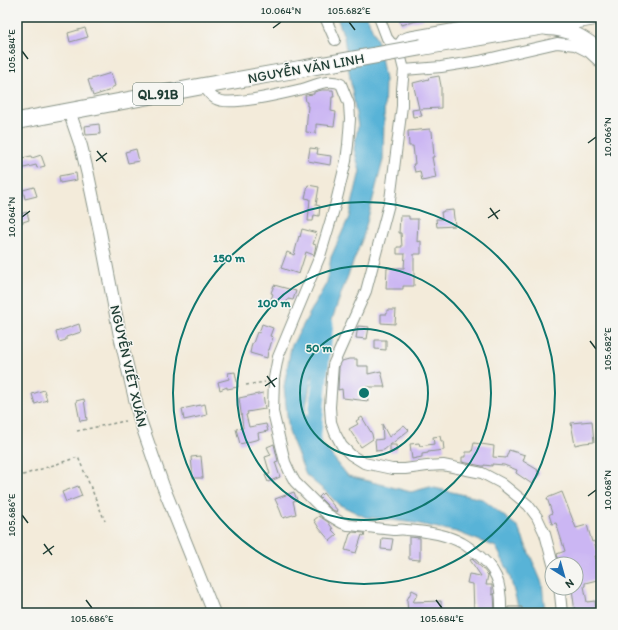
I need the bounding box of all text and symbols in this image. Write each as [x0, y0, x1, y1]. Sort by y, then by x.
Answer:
text: 10.064°N [261, 4, 301, 17]
text: 105.682°E [327, 4, 371, 17]
text: 105.684°E [5, 29, 18, 73]
street label: NGUYỄN VĂN LINH [247, 50, 366, 87]
road number: QL.91B [133, 83, 183, 105]
text: 10.066°N [601, 117, 614, 157]
text: 10.064°N [5, 197, 18, 237]
text: 150 m [213, 251, 246, 265]
text: 100 m [257, 296, 291, 310]
street label: NGUYỄN VIẾT XUÂN [106, 303, 151, 429]
text: 105.682°E [601, 327, 614, 371]
text: 50 m [306, 341, 333, 355]
centre of rings [357, 386, 371, 400]
text: 10.068°N [601, 470, 614, 510]
text: 105.686°E [5, 493, 18, 537]
north arrow [544, 556, 584, 596]
text: N [563, 576, 577, 591]
text: 105.686°E [70, 612, 114, 625]
text: 105.684°E [420, 612, 464, 625]

